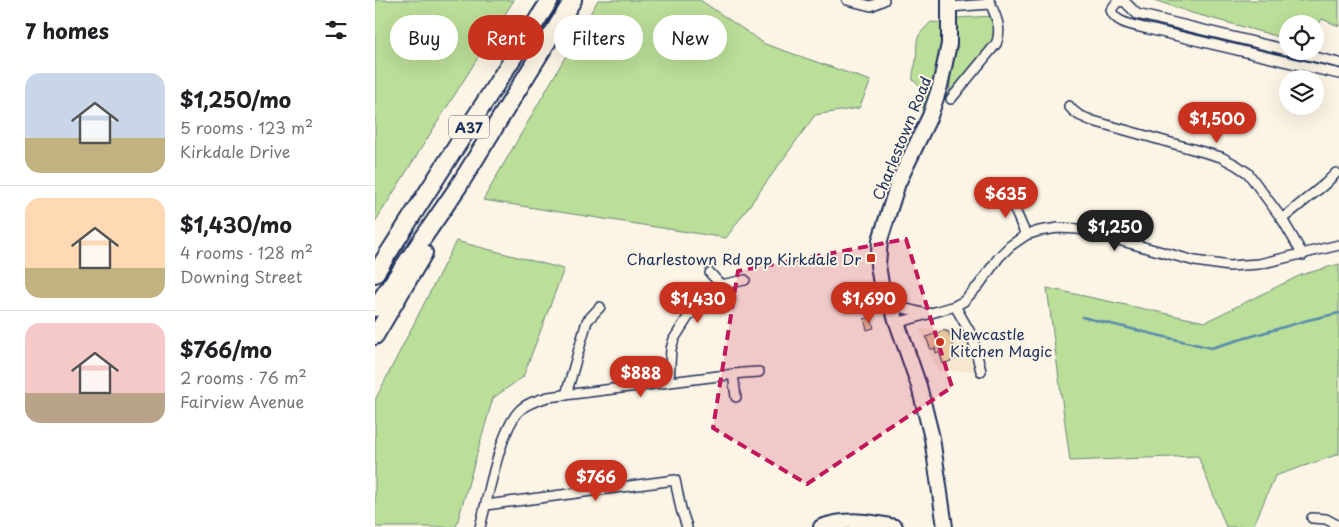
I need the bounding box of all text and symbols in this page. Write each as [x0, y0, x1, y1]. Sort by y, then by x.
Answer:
text: 7 homes [25, 14, 109, 46]
chip: Buy [390, 15, 458, 60]
chip: Rent [468, 15, 544, 60]
chip: Filters [554, 15, 643, 60]
chip: New [653, 15, 727, 60]
map controls [1279, 15, 1324, 115]
button: locate [1279, 15, 1324, 60]
icon: filters [322, 16, 350, 44]
button: layers [1279, 70, 1324, 115]
street label: Charlestown Road [866, 73, 936, 203]
text: $1,250/mo [180, 83, 291, 115]
icon: home [65, 93, 125, 153]
pin: $1,500 [1176, 102, 1258, 144]
text: $1,500 [1189, 106, 1245, 130]
text: 5 rooms · 123 m² [180, 115, 313, 139]
road number: A37 [449, 115, 489, 138]
text: Kirkdale Drive [180, 139, 290, 163]
pin: $635 [976, 176, 1036, 219]
text: $635 [985, 181, 1027, 205]
text: $1,430/mo [180, 208, 292, 240]
pin: $1,250 [1074, 210, 1156, 252]
text: $1,250 [1088, 214, 1142, 238]
icon: home [65, 218, 125, 278]
text: 4 rooms · 128 m² [180, 240, 313, 264]
place label: Charlestown Rd opp Kirkdale Dr [627, 247, 861, 270]
marker: Charlestown Rd opp Kirkdale Dr [865, 252, 877, 264]
text: Downing Street [180, 264, 302, 288]
pin: $1,430 [657, 282, 739, 324]
pin: $1,690 [828, 282, 910, 324]
text: $1,430 [670, 286, 726, 310]
text: $1,690 [842, 286, 896, 310]
place label: Newcastle Kitchen Magic [950, 322, 1052, 362]
text: $766/mo [180, 333, 272, 365]
marker: Newcastle Kitchen Magic [934, 336, 946, 348]
icon: home [65, 343, 125, 403]
pin: $888 [611, 356, 671, 398]
text: $888 [621, 360, 661, 384]
text: 2 rooms · 76 m² [180, 365, 307, 389]
text: Fairview Avenue [180, 389, 304, 413]
pin: $766 [566, 460, 626, 502]
text: $766 [576, 464, 616, 488]

